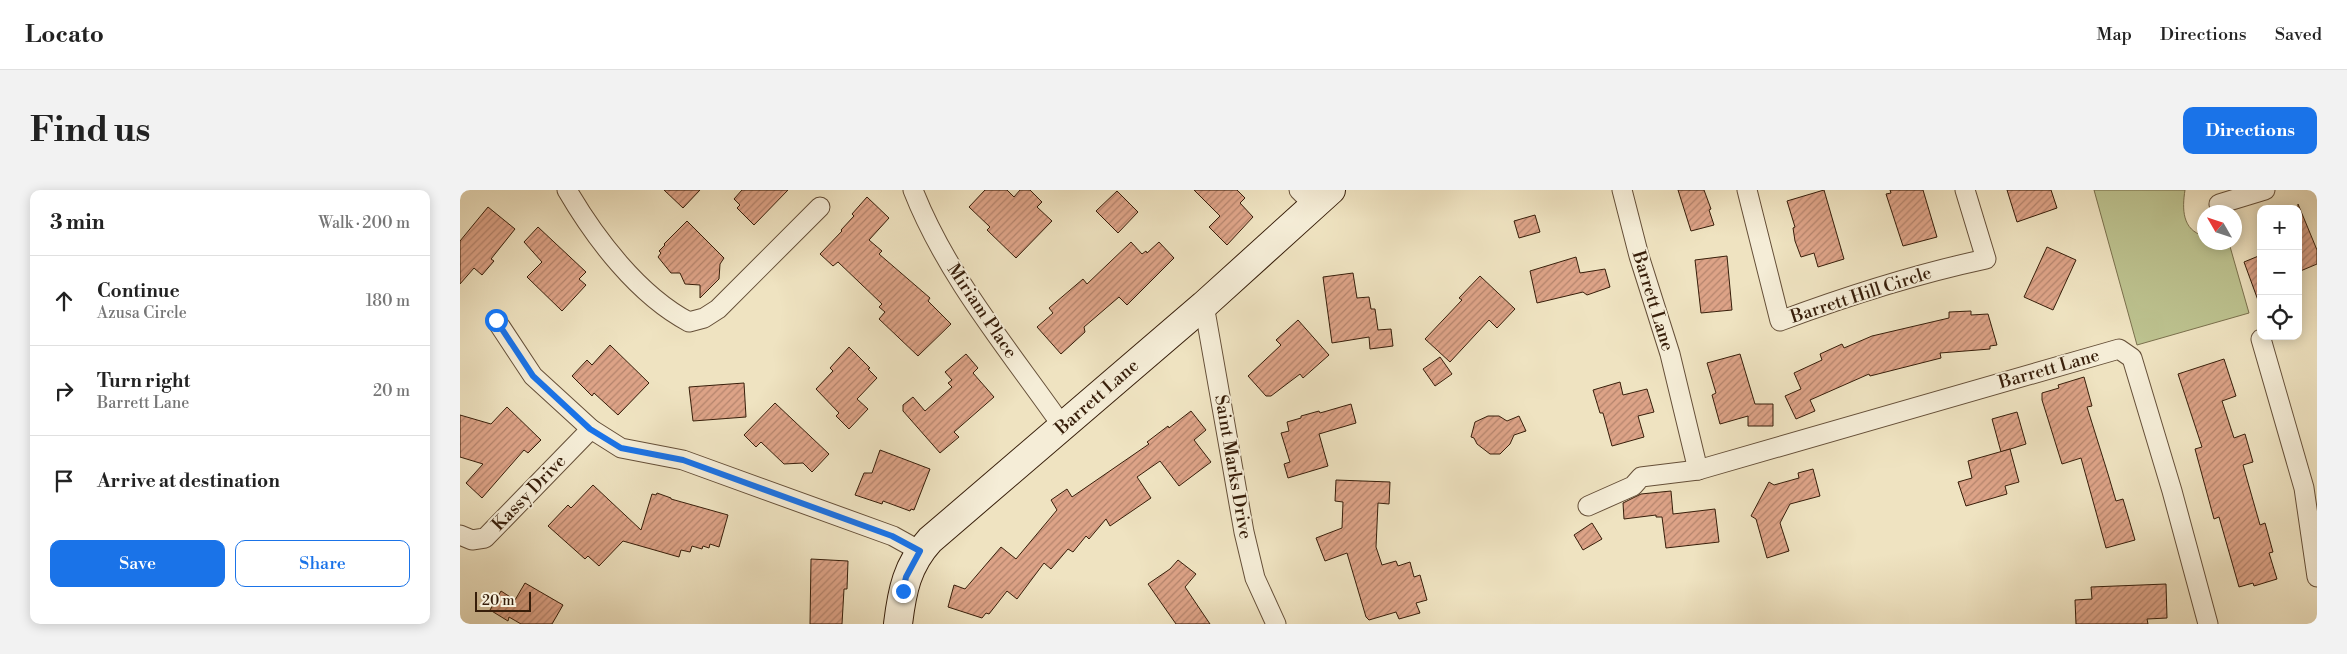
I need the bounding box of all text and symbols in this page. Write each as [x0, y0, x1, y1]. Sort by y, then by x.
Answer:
text: Locato [25, 20, 104, 50]
text: Map [2096, 23, 2132, 46]
text: Directions [2160, 23, 2247, 46]
text: Saved [2275, 23, 2322, 46]
button: Directions [2183, 107, 2317, 154]
text: Find us [30, 109, 150, 152]
north arrow [2197, 205, 2242, 250]
map controls [2257, 205, 2302, 340]
button: + [2257, 205, 2302, 250]
text: 3 min [50, 210, 105, 236]
text: Walk · 200 m [318, 213, 410, 233]
street label: Barrett Lane [1627, 247, 1679, 354]
button: − [2257, 250, 2302, 295]
street label: Miriam Place [942, 259, 1022, 363]
street label: Barrett Hill Circle [1787, 261, 1934, 329]
text: Continue [97, 279, 180, 303]
icon: ahead [50, 287, 78, 315]
text: 180 m [366, 291, 410, 311]
button: locate [2257, 295, 2302, 340]
text: Azusa Circle [97, 303, 187, 323]
route start [485, 309, 508, 332]
street label: Barrett Lane [1995, 344, 2102, 395]
street label: Barrett Lane [1049, 354, 1144, 440]
text: Turn right [97, 369, 190, 393]
icon: right [50, 377, 78, 405]
text: 20 m [373, 381, 410, 401]
text: Barrett Lane [97, 393, 189, 413]
street label: Saint Marks Drive [1209, 393, 1257, 541]
street label: Kassy Drive [487, 450, 571, 536]
icon: arrive [50, 467, 78, 495]
text: Arrive at destination [97, 469, 280, 493]
button: Save [50, 540, 225, 587]
button: Share [235, 540, 410, 587]
route end [892, 580, 915, 603]
scale bar [475, 589, 531, 612]
text: 20 m [482, 592, 514, 610]

